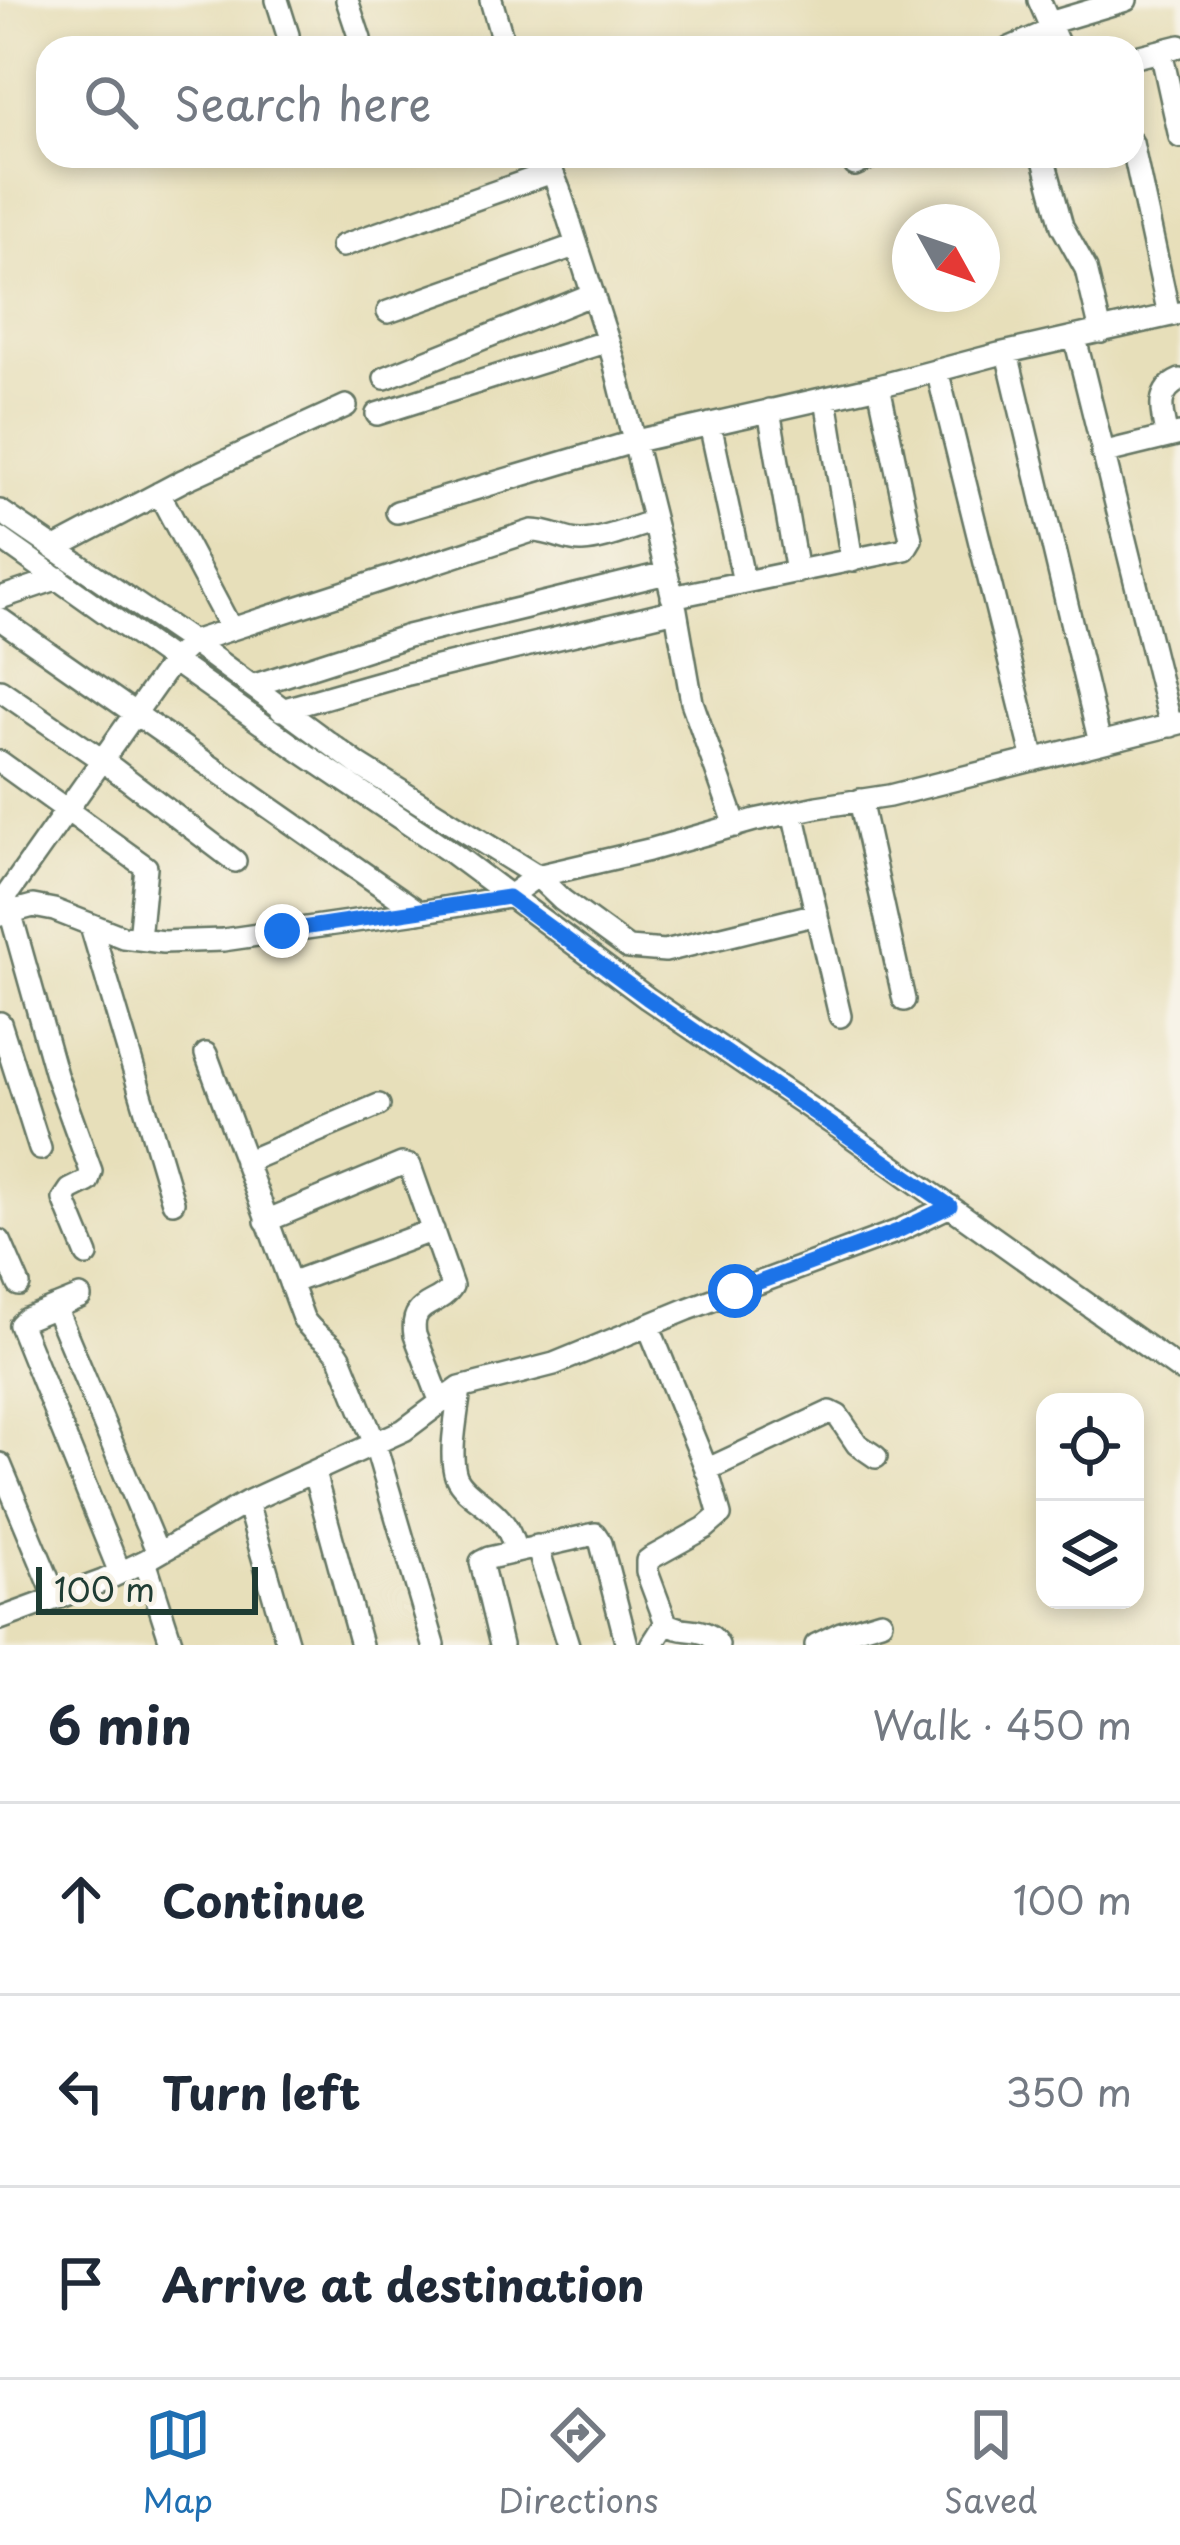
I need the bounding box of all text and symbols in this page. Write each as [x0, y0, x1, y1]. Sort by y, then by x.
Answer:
search box [36, 36, 1144, 168]
text: Search here [174, 68, 431, 136]
icon: search [78, 69, 144, 135]
north arrow [892, 204, 1000, 312]
route end [255, 904, 309, 958]
route start [708, 1264, 762, 1318]
map controls [1036, 1393, 1144, 1609]
button: locate [1036, 1393, 1144, 1501]
button: layers [1036, 1501, 1144, 1609]
scale bar [36, 1561, 258, 1614]
text: 100 m [54, 1563, 155, 1613]
text: 6 min [48, 1685, 192, 1762]
text: Walk · 450 m [873, 1694, 1132, 1753]
text: Continue [162, 1865, 365, 1933]
icon: ahead [48, 1866, 114, 1932]
text: 100 m [1013, 1869, 1132, 1928]
text: Turn left [162, 2057, 361, 2125]
icon: left [48, 2058, 114, 2124]
text: 350 m [1005, 2061, 1132, 2120]
text: Arrive at destination [162, 2249, 645, 2317]
icon: arrive [48, 2250, 114, 2316]
tab: Map [143, 2402, 213, 2524]
tab: Directions [498, 2402, 659, 2524]
tab: Saved [944, 2402, 1037, 2524]

